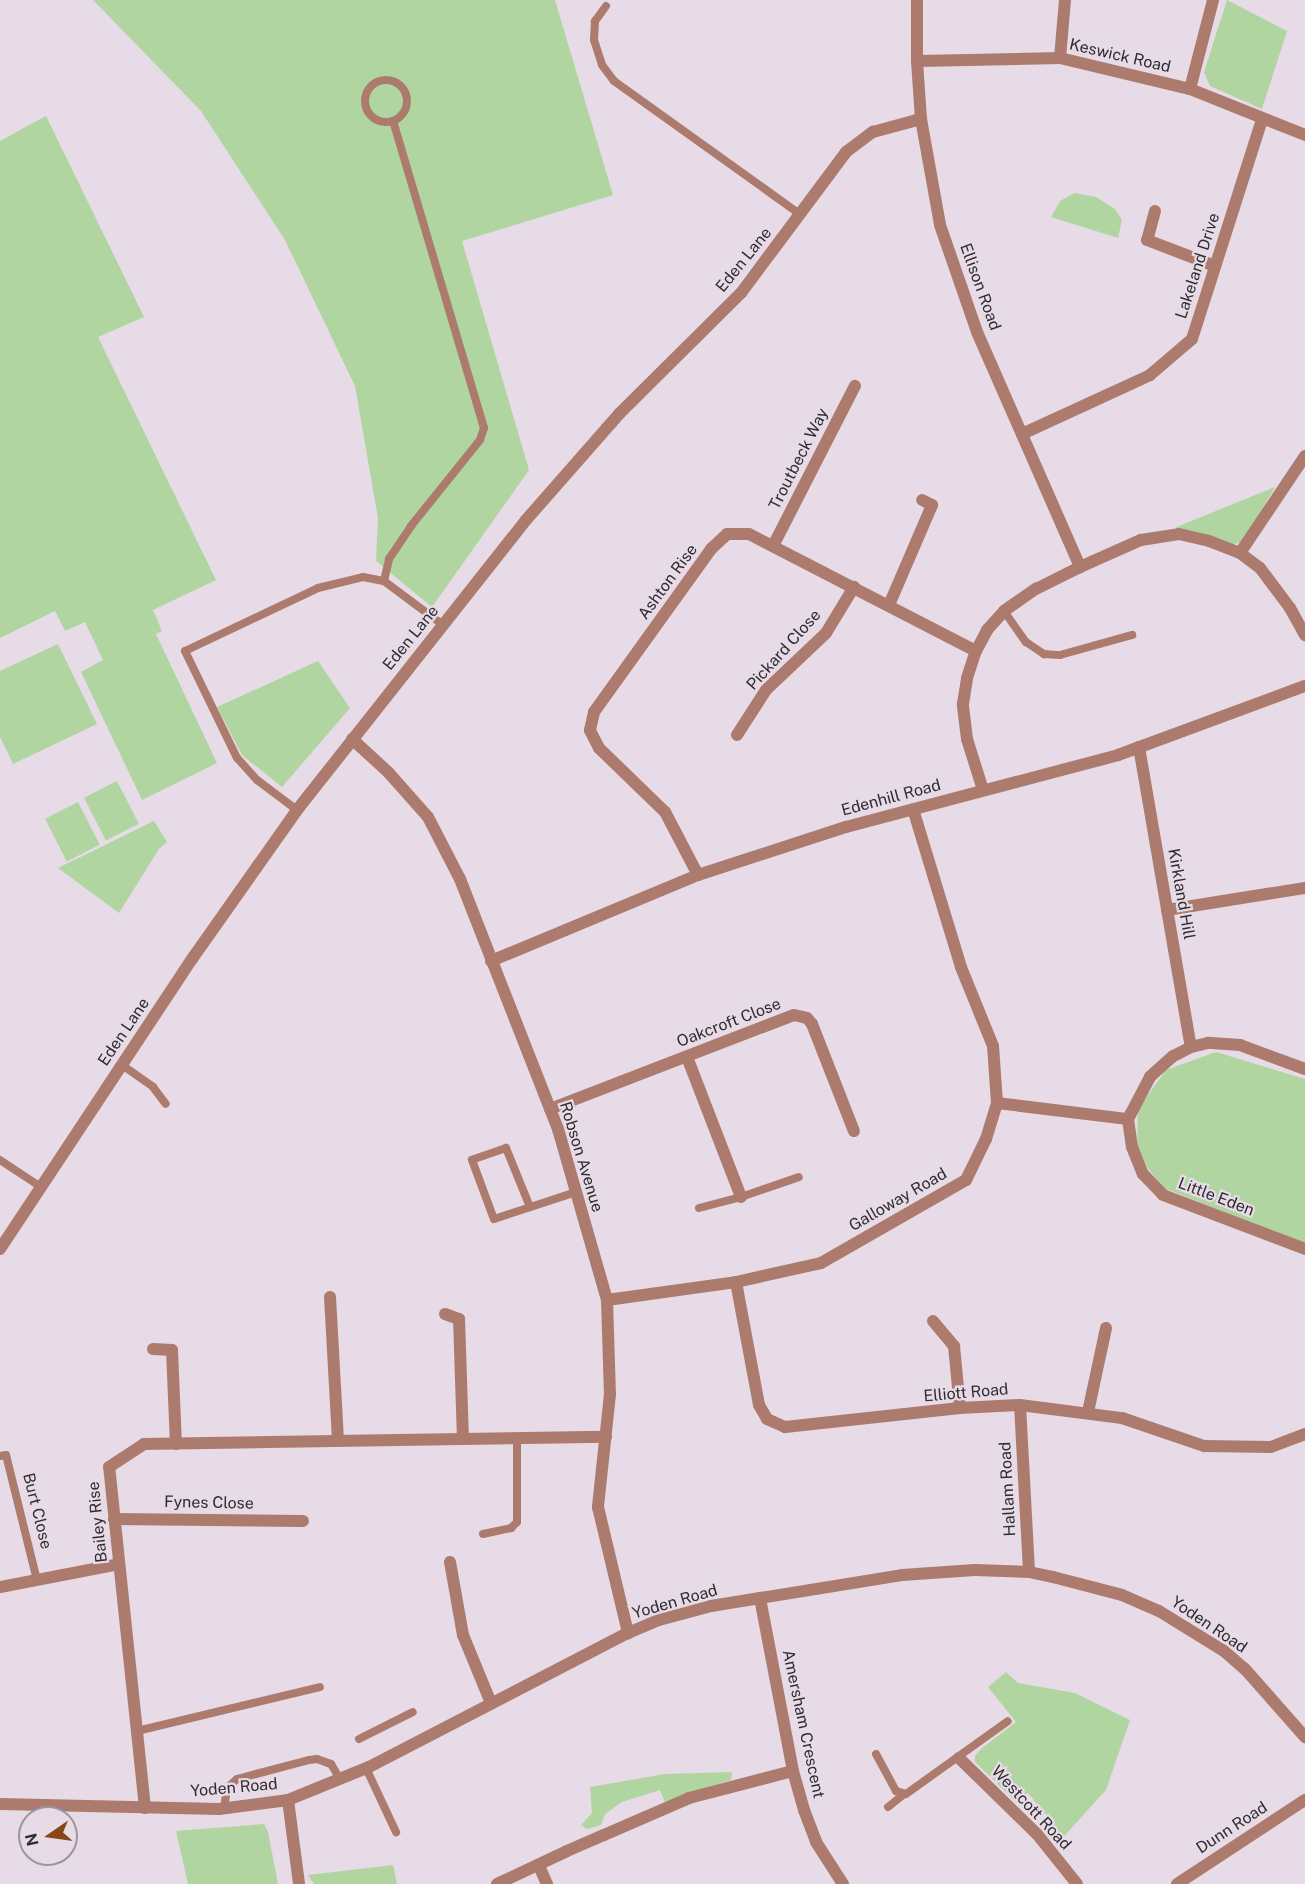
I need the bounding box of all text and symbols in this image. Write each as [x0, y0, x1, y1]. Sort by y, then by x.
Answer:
street label: Keswick Road [1067, 35, 1173, 77]
street label: Lakeland Drive [1172, 211, 1224, 321]
street label: Eden Lane [712, 224, 776, 296]
street label: Ellison Road [955, 241, 1005, 333]
street label: Troutbeck Way [765, 405, 833, 513]
street label: Ashton Rise [634, 541, 702, 623]
street label: Eden Lane [379, 602, 443, 674]
street label: Pickard Close [743, 606, 825, 694]
street label: Edenhill Road [839, 776, 943, 820]
street label: Kirkland Hill [1164, 847, 1198, 941]
street label: Eden Lane [94, 994, 154, 1070]
street label: Oakcroft Close [674, 994, 784, 1052]
street label: Robson Avenue [555, 1100, 607, 1214]
street label: Galloway Road [846, 1164, 950, 1236]
street label: Little Eden [1175, 1174, 1257, 1220]
street label: Elliott Road [923, 1380, 1009, 1406]
street label: Hallam Road [996, 1441, 1020, 1537]
street label: Burt Close [18, 1471, 56, 1551]
street label: Bailey Rise [84, 1481, 112, 1563]
street label: Fynes Close [164, 1493, 254, 1513]
street label: Yoden Road [630, 1581, 720, 1623]
street label: Yoden Road [1167, 1593, 1251, 1657]
street label: Amersham Crescent [778, 1648, 828, 1800]
street label: Westcott Road [987, 1762, 1075, 1854]
street label: Yoden Road [190, 1775, 278, 1801]
street label: Dunn Road [1193, 1798, 1271, 1858]
north arrow [18, 1806, 78, 1866]
text: N [21, 1831, 43, 1848]

